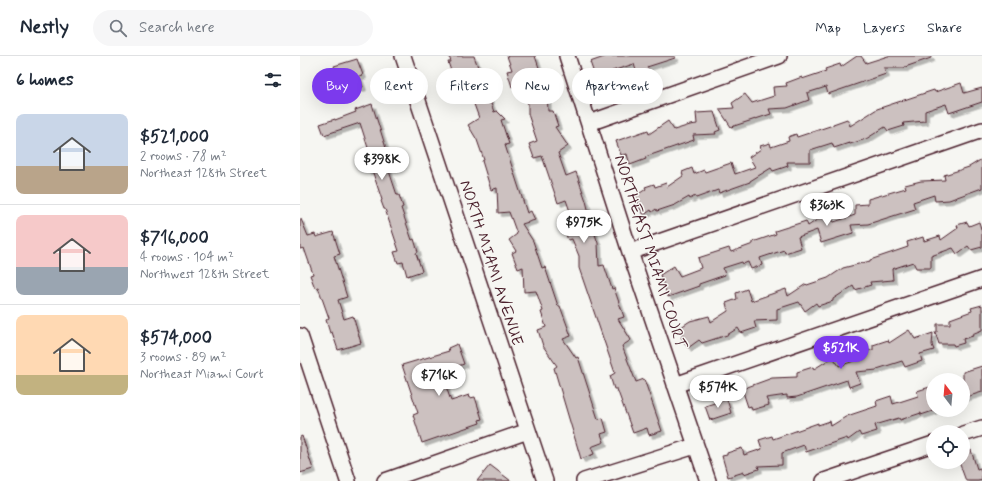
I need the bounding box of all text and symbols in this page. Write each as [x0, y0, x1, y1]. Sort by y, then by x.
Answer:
search box [93, 10, 373, 46]
text: Nestly [20, 15, 69, 40]
icon: search [107, 17, 129, 39]
text: Search here [139, 18, 215, 38]
text: Map [815, 19, 841, 37]
text: Layers [863, 19, 905, 37]
text: Share [927, 19, 962, 37]
chip: Buy [312, 68, 362, 104]
chip: Rent [370, 68, 428, 104]
chip: Filters [436, 68, 503, 104]
chip: New [511, 68, 564, 104]
chip: Apartment [572, 68, 663, 104]
text: 6 homes [16, 69, 74, 91]
icon: filters [262, 69, 284, 91]
text: $521,000 [140, 126, 209, 148]
icon: home [48, 130, 96, 178]
pin: $398K [354, 147, 410, 181]
text: 2 rooms · 78 m² [140, 148, 227, 165]
text: $398K [363, 151, 401, 168]
street label: NORTHEAST MIAMI COURT [609, 152, 692, 353]
text: Northeast 128th Street [140, 165, 267, 182]
street label: NORTH MIAMI AVENUE [454, 178, 528, 348]
pin: $363K [799, 193, 855, 227]
text: $363K [809, 197, 845, 214]
pin: $975K [556, 210, 612, 244]
text: $975K [566, 214, 602, 231]
text: $716,000 [140, 227, 209, 249]
icon: home [48, 231, 96, 279]
text: 4 rooms · 104 m² [140, 249, 234, 266]
text: Northwest 128th Street [140, 266, 269, 283]
text: $574,000 [140, 327, 212, 349]
icon: home [48, 331, 96, 379]
pin: $521K [813, 336, 869, 370]
text: $521K [823, 340, 859, 357]
text: 3 rooms · 89 m² [140, 349, 226, 366]
pin: $716K [411, 363, 467, 397]
text: Northeast Miami Court [140, 366, 264, 383]
text: $716K [421, 367, 457, 384]
north arrow [926, 373, 970, 417]
map controls [926, 373, 970, 469]
pin: $574K [690, 375, 746, 409]
text: $574K [699, 379, 737, 396]
button: locate [926, 425, 970, 469]

